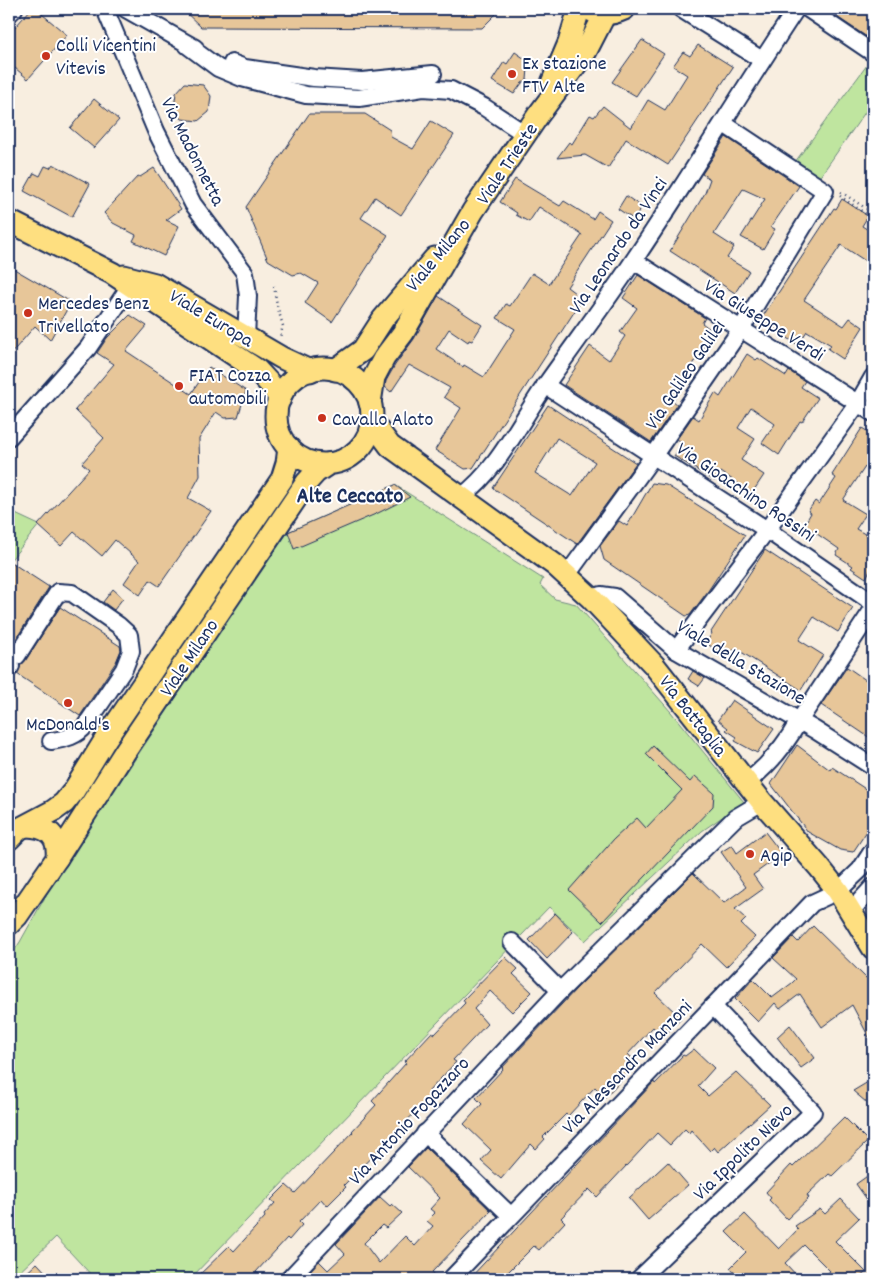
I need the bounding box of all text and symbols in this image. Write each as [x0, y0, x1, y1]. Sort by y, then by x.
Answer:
place label: Colli Vicentini Vitevis [56, 33, 156, 84]
marker: Colli Vicentini Vitevis [40, 50, 52, 62]
place label: Ex stazione FTV Alte [522, 51, 607, 102]
marker: Ex stazione FTV Alte [506, 68, 518, 80]
street label: Via Madonnetta [152, 93, 231, 212]
street label: Viale Trieste [471, 118, 546, 211]
street label: Via Leonardo da Vinci [563, 172, 676, 321]
street label: Viale Milano [400, 213, 479, 299]
street label: Via Giuseppe Verdi [698, 273, 829, 370]
street label: Viale Europa [163, 284, 258, 356]
place label: Mercedes Benz Trivellato [38, 291, 149, 342]
marker: Mercedes Benz Trivellato [22, 307, 34, 319]
street label: Via Galileo Galilei [639, 315, 734, 436]
place label: FIAT Cozza automobili [189, 363, 272, 414]
marker: FIAT Cozza automobili [173, 380, 185, 392]
place label: Cavallo Alato [332, 407, 433, 435]
marker: Cavallo Alato [316, 412, 328, 424]
street label: Via Gioacchino Rossini [670, 436, 821, 551]
district label: Alte Ceccato [297, 482, 403, 513]
street label: Viale Milano [154, 614, 227, 703]
street label: Viale della Stazione [671, 614, 811, 713]
street label: Via Battaglia [651, 670, 733, 764]
marker: McDonald's [62, 697, 74, 709]
place label: McDonald's [26, 712, 110, 740]
place label: Agip [760, 843, 793, 871]
marker: Agip [744, 848, 756, 860]
street label: Via Alessandro Manzoni [557, 994, 700, 1142]
street label: Via Antonio Fogazzaro [343, 1051, 477, 1193]
street label: Via Ippolito Nievo [688, 1098, 801, 1208]

